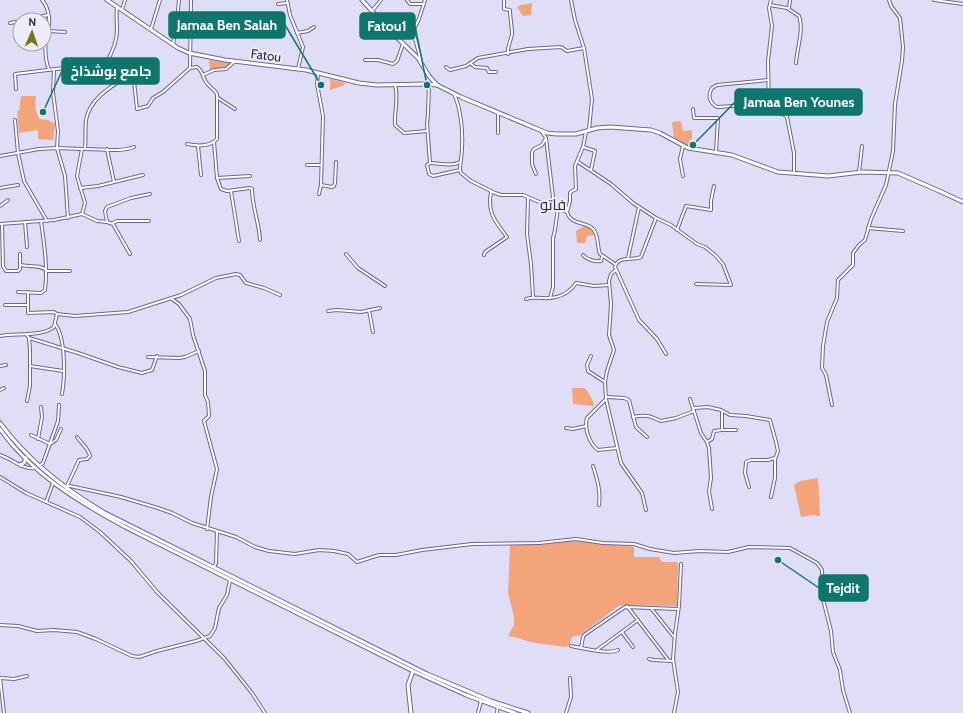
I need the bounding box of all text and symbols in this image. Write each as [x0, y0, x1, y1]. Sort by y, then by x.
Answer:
north arrow [12, 12, 52, 52]
callout: Jamaa Ben Salah [169, 12, 285, 38]
callout: Fatou1 [360, 13, 415, 39]
text: N [28, 15, 36, 29]
text: Jamaa Ben Salah [176, 16, 277, 34]
text: Fatou1 [367, 17, 407, 35]
street label: Fatou [250, 45, 282, 65]
callout: جامع بوشذاخ [62, 58, 159, 84]
text: جامع بوشذاخ [71, 62, 151, 81]
callout: Jamaa Ben Younes [735, 89, 862, 115]
text: Jamaa Ben Younes [743, 93, 854, 111]
district label: فاتو [540, 196, 566, 214]
callout: Tejdit [819, 575, 868, 601]
text: Tejdit [826, 579, 860, 597]

